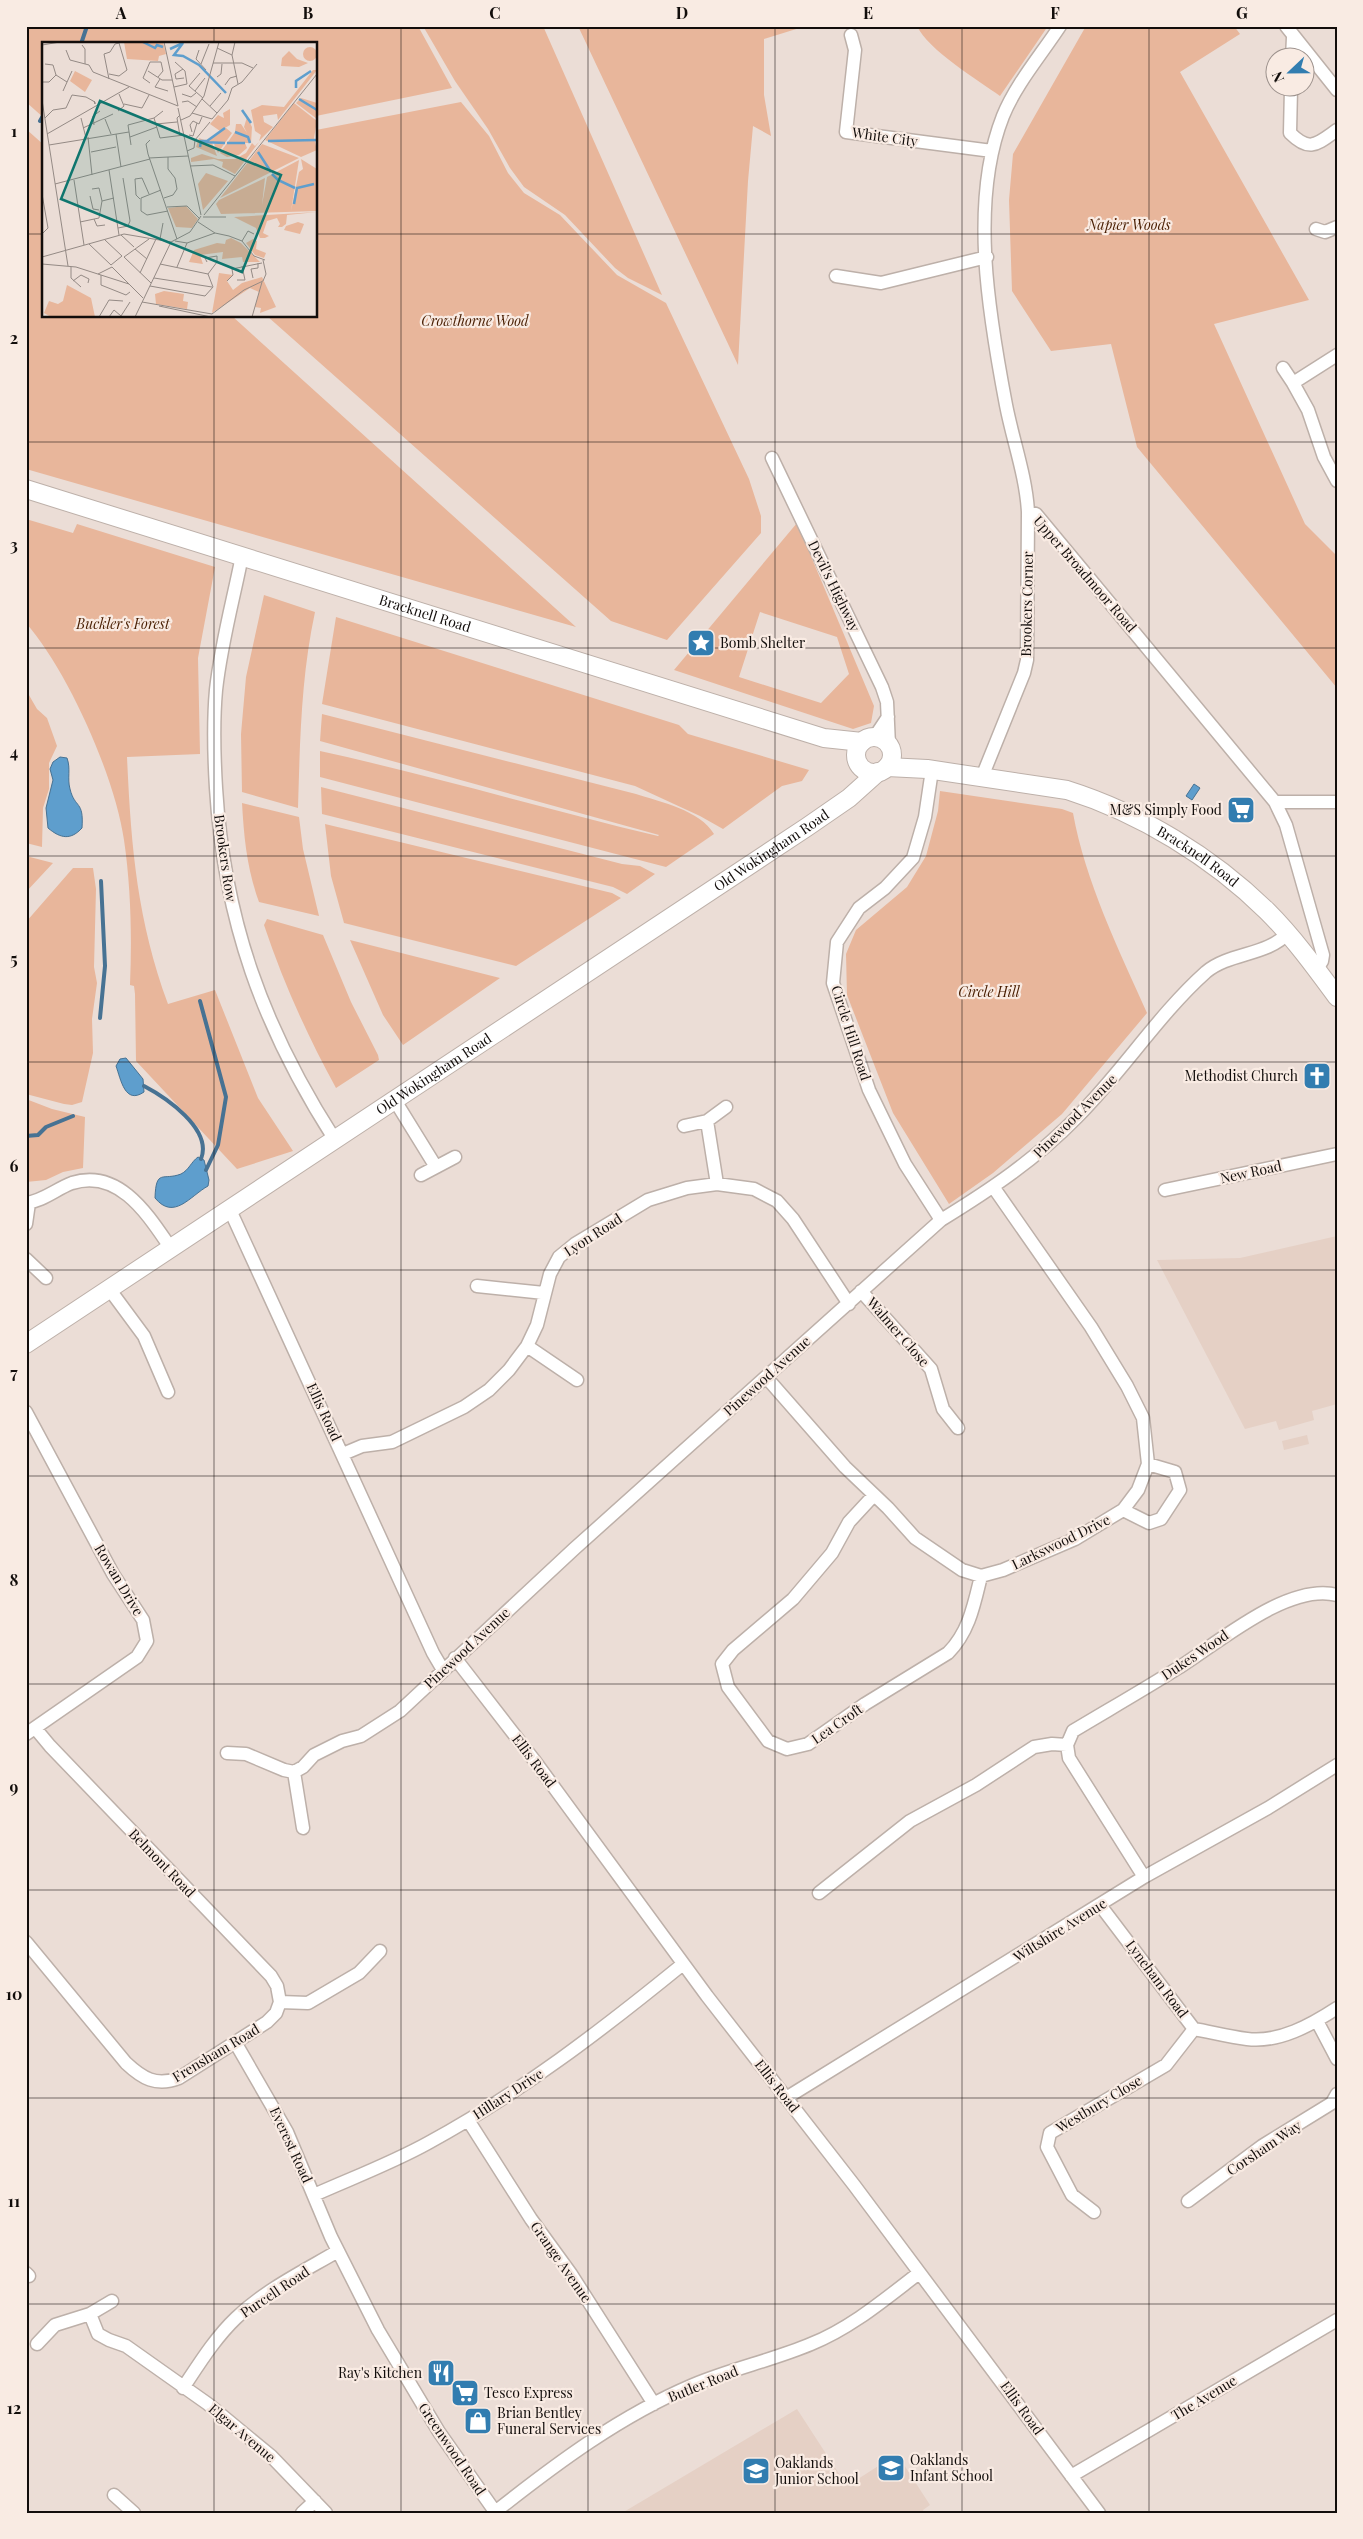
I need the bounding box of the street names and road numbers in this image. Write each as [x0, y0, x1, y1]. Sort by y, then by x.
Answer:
street label: White City [850, 122, 919, 151]
street label: Upper Broadmoor Road [1029, 511, 1141, 636]
street label: Devil's Highway [804, 537, 865, 635]
street label: Brookers Corner [1016, 550, 1037, 657]
street label: Bracknell Road [377, 590, 473, 636]
street label: Old Wokingham Road [710, 805, 833, 895]
street label: Brookers Row [210, 813, 241, 903]
street label: Bracknell Road [1154, 821, 1243, 891]
street label: Circle Hill Road [827, 983, 876, 1083]
street label: Old Wokingham Road [372, 1028, 495, 1119]
street label: Pinewood Avenue [1029, 1070, 1121, 1162]
street label: New Road [1218, 1156, 1283, 1187]
street label: Lyon Road [560, 1209, 625, 1260]
street label: Walmer Close [862, 1292, 934, 1371]
street label: Pinewood Avenue [719, 1331, 814, 1420]
street label: Ellis Road [303, 1380, 346, 1444]
street label: Larkswood Drive [1009, 1510, 1113, 1574]
street label: Rowan Drive [91, 1540, 148, 1619]
street label: Pinewood Avenue [420, 1603, 514, 1692]
street label: Dukes Wood [1157, 1625, 1232, 1684]
street label: Lea Croft [807, 1698, 867, 1748]
street label: Ellis Road [508, 1730, 561, 1791]
street label: Belmont Road [125, 1824, 200, 1901]
street label: Wiltshire Avenue [1009, 1893, 1110, 1966]
street label: Lyneham Road [1122, 1936, 1193, 2022]
street label: Frensham Road [169, 2019, 263, 2086]
street label: Ellis Road [751, 2055, 804, 2116]
street label: Hillary Drive [469, 2064, 547, 2123]
street label: Westbury Close [1051, 2070, 1145, 2137]
street label: Everest Road [266, 2104, 317, 2186]
street label: Corsham Way [1223, 2116, 1305, 2180]
street label: Grange Avenue [526, 2217, 596, 2306]
street label: Purcell Road [236, 2261, 313, 2322]
street label: Butler Road [665, 2361, 741, 2406]
street label: The Avenue [1168, 2371, 1240, 2425]
street label: Ellis Road [996, 2377, 1048, 2438]
street label: Elgar Avenue [205, 2399, 280, 2466]
street label: Greenwood Road [414, 2399, 490, 2499]

